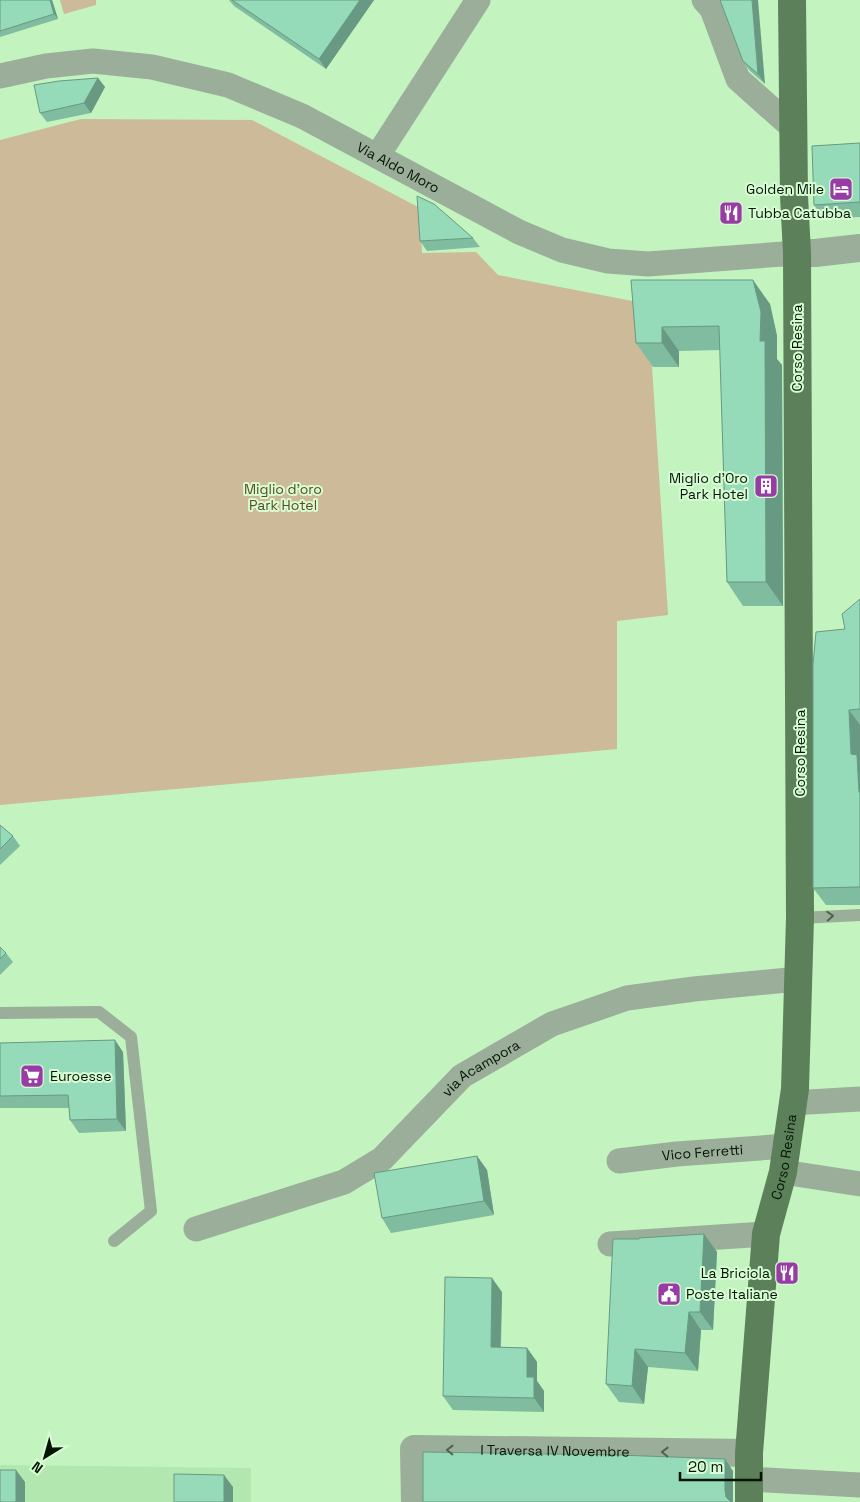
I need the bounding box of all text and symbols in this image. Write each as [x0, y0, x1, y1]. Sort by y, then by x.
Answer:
street label: Via Aldo Moro [354, 138, 443, 197]
hotel icon: Golden Mile [828, 176, 854, 202]
place label: Golden Mile [746, 180, 824, 198]
restaurant icon: Tubba Catubba [718, 200, 744, 226]
place label: Tubba Catubba [748, 204, 851, 222]
street label: Corso Resina [788, 305, 806, 391]
place label: Miglio d'Oro Park Hotel [669, 469, 748, 503]
building icon: Miglio d'Oro Park Hotel [753, 473, 779, 499]
park label: Miglio d'oro Park Hotel [244, 480, 322, 514]
street label: Corso Resina [791, 710, 809, 796]
one-way arrow [826, 911, 834, 922]
street label: via Acampora [438, 1036, 523, 1100]
supermarket icon: Euroesse [19, 1063, 45, 1089]
place label: Euroesse [50, 1067, 111, 1085]
street label: Corso Resina [767, 1113, 800, 1202]
street label: Vico Ferretti [661, 1140, 744, 1165]
restaurant icon: La Briciola [774, 1260, 800, 1286]
place label: La Briciola [701, 1264, 770, 1282]
public building icon: Poste Italiane [656, 1281, 682, 1307]
place label: Poste Italiane [686, 1285, 778, 1303]
north arrow [20, 1432, 70, 1482]
street label: I Traversa IV Novembre [480, 1441, 630, 1461]
one-way arrow [446, 1445, 454, 1455]
one-way arrow [661, 1447, 668, 1457]
scale bar [680, 1450, 761, 1482]
text: N [28, 1457, 46, 1477]
text: 20 m [688, 1457, 723, 1476]

